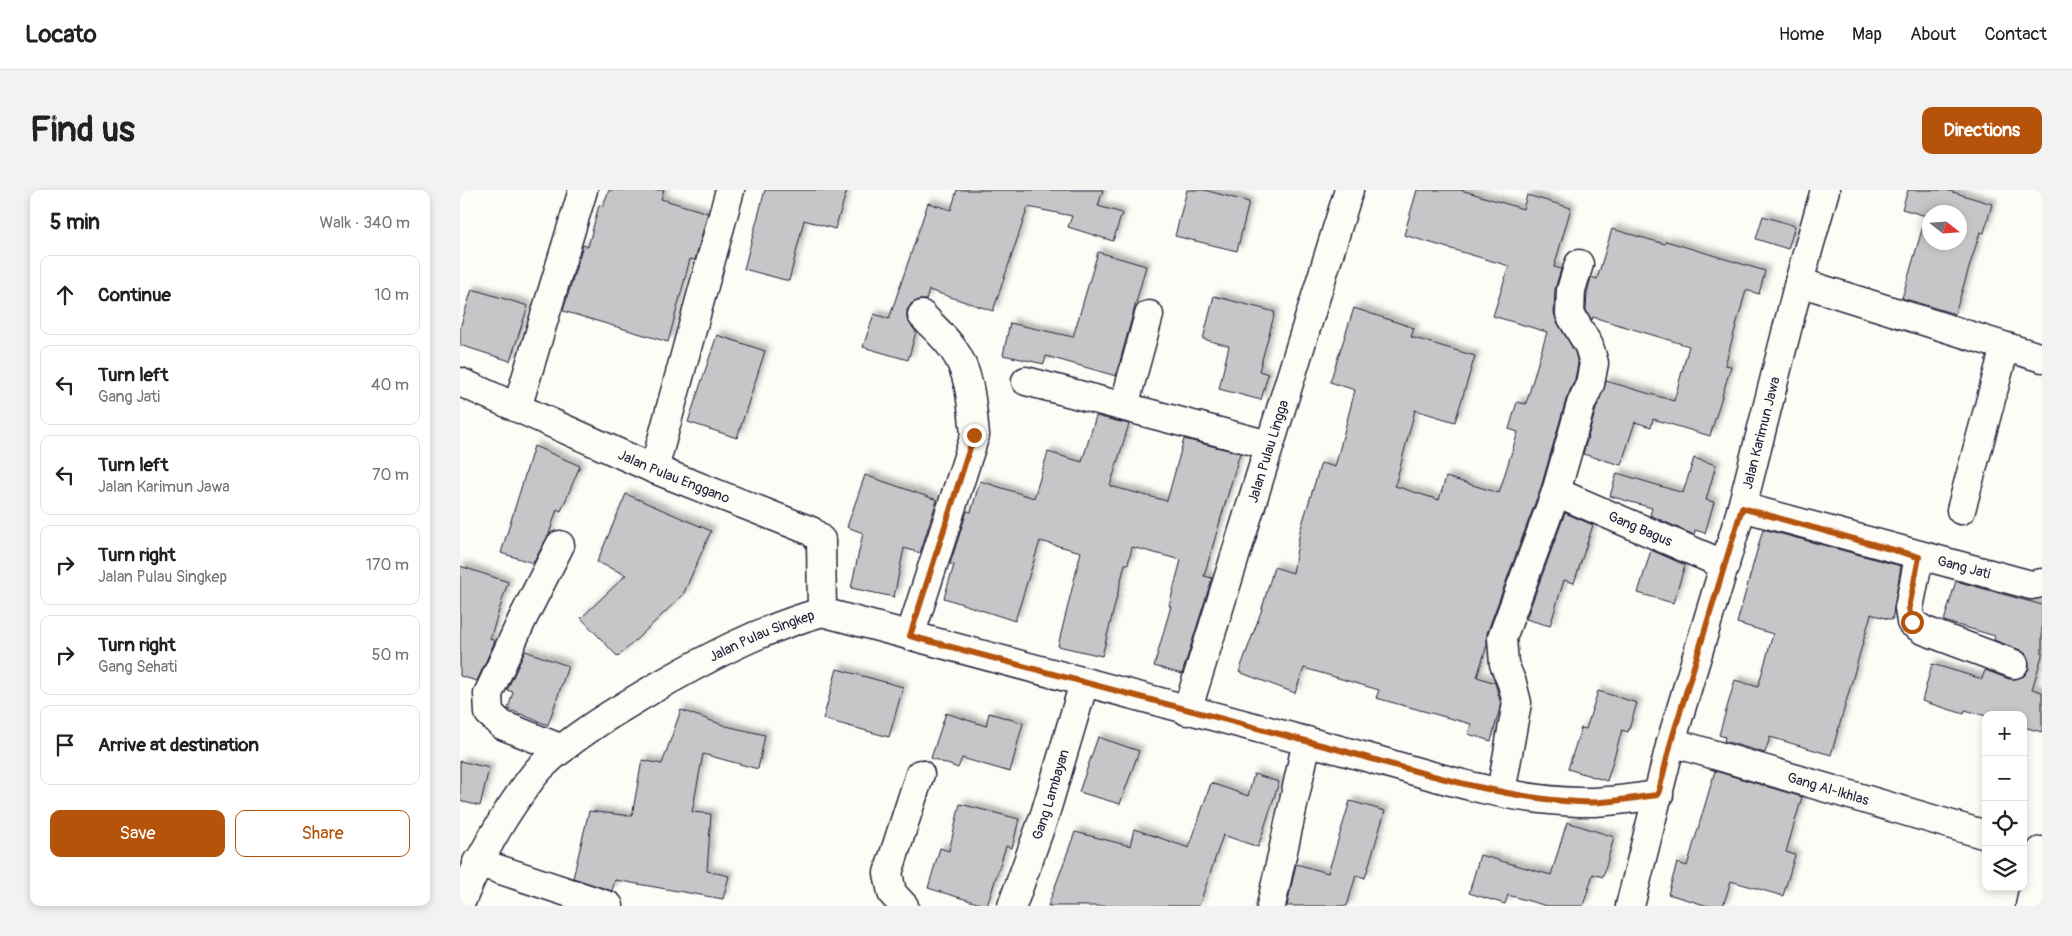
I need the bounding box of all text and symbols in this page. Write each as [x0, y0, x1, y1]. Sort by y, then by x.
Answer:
text: Locato [25, 20, 97, 49]
text: Home [1779, 23, 1824, 46]
text: Map [1852, 23, 1882, 46]
text: About [1910, 23, 1956, 46]
text: Contact [1984, 23, 2047, 46]
button: Directions [1922, 107, 2042, 154]
text: Find us [30, 108, 135, 152]
north arrow [1922, 205, 1967, 250]
text: 5 min [50, 209, 100, 236]
text: Walk · 340 m [319, 213, 410, 233]
icon: ahead [51, 281, 79, 309]
text: Continue [98, 283, 171, 307]
text: 10 m [374, 285, 409, 305]
text: Turn left [98, 363, 168, 387]
icon: left [51, 371, 79, 399]
text: 40 m [371, 375, 409, 395]
street label: Jalan Karimun Jawa [1739, 375, 1784, 491]
text: Gang Jati [98, 387, 160, 407]
street label: Jalan Pulau Lingga [1244, 398, 1292, 505]
route end [963, 424, 986, 447]
street label: Jalan Pulau Enggano [615, 446, 733, 507]
text: Turn left [98, 453, 168, 477]
icon: left [51, 461, 79, 489]
text: 70 m [372, 465, 409, 485]
text: Jalan Karimun Jawa [98, 477, 230, 497]
street label: Gang Bagus [1606, 508, 1676, 551]
text: Turn right [98, 543, 176, 567]
icon: right [51, 551, 79, 579]
street label: Gang Jati [1935, 552, 1993, 583]
text: 170 m [366, 555, 409, 575]
text: Jalan Pulau Singkep [98, 567, 227, 587]
street label: Jalan Pulau Singkep [706, 607, 817, 666]
route start [1901, 611, 1924, 634]
text: Turn right [98, 633, 176, 657]
icon: right [51, 641, 79, 669]
text: 50 m [372, 645, 409, 665]
text: Gang Sehati [98, 657, 177, 677]
map controls [1982, 711, 2027, 891]
button: + [1982, 711, 2027, 756]
icon: arrive [51, 731, 79, 759]
text: Arrive at destination [98, 733, 259, 757]
street label: Gang Lambayan [1028, 747, 1073, 842]
button: − [1982, 756, 2027, 801]
street label: Gang Al-Ikhlas [1785, 769, 1872, 809]
button: locate [1982, 801, 2027, 846]
button: Save [50, 810, 225, 857]
button: Share [235, 810, 410, 857]
button: layers [1982, 846, 2027, 891]

